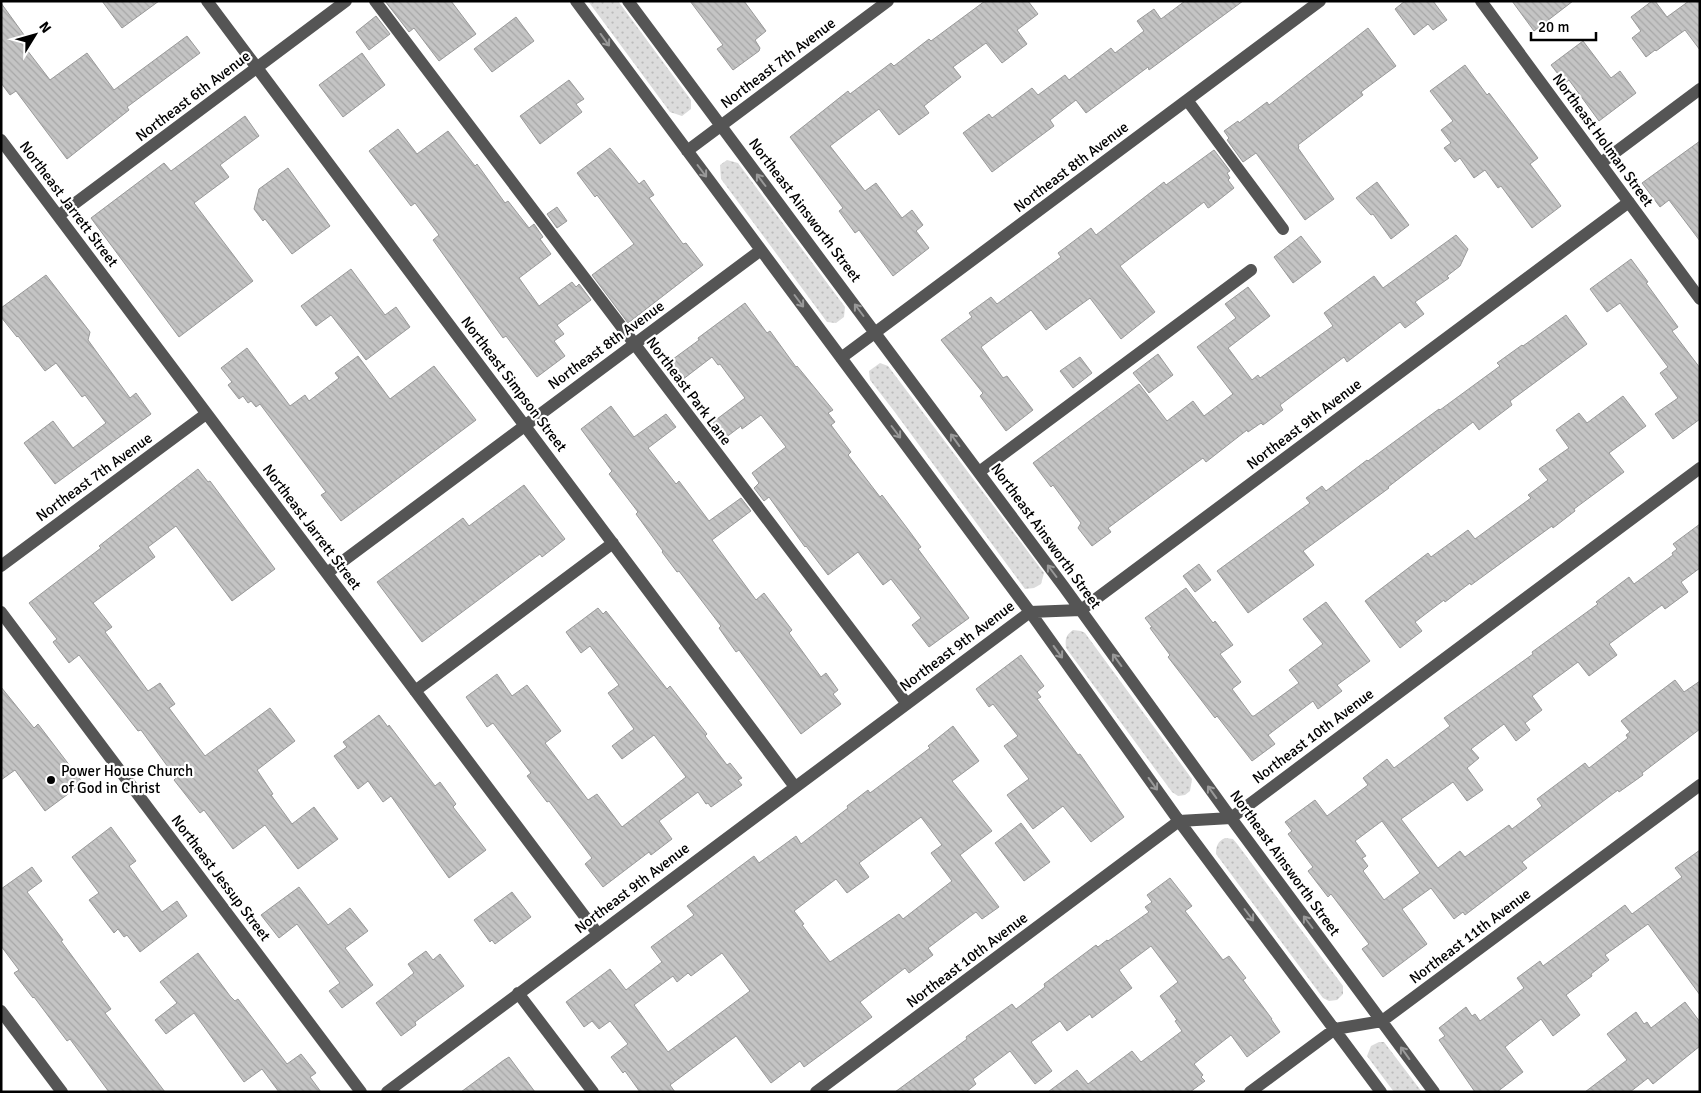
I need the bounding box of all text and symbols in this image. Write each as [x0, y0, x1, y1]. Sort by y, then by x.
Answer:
north arrow [10, 10, 60, 60]
scale bar [1531, 10, 1596, 42]
street label: Northeast 7th Avenue [717, 14, 839, 112]
text: N [35, 18, 55, 36]
text: 20 m [1538, 18, 1569, 36]
one-way arrow [600, 33, 611, 47]
street label: Northeast 6th Avenue [132, 47, 254, 145]
street label: Northeast Holman Street [1549, 70, 1657, 210]
street label: Northeast 8th Avenue [1010, 118, 1132, 216]
street label: Northeast Ainsworth Street [745, 134, 865, 286]
street label: Northeast Jarrett Street [16, 138, 122, 270]
one-way arrow [697, 164, 707, 178]
one-way arrow [756, 174, 767, 187]
one-way arrow [794, 294, 804, 308]
street label: Northeast 8th Avenue [544, 297, 668, 393]
one-way arrow [853, 304, 864, 317]
street label: Northeast Simpson Street [457, 313, 571, 455]
street label: Northeast Park Lane [643, 333, 735, 449]
street label: Northeast 9th Avenue [1243, 375, 1365, 473]
one-way arrow [891, 425, 901, 439]
street label: Northeast 7th Avenue [32, 429, 156, 525]
one-way arrow [950, 434, 961, 447]
street label: Northeast Ainsworth Street [987, 460, 1105, 612]
street label: Northeast Jarrett Street [259, 461, 365, 593]
one-way arrow [1047, 564, 1057, 578]
street label: Northeast 9th Avenue [896, 597, 1018, 695]
one-way arrow [1053, 645, 1063, 659]
one-way arrow [1112, 653, 1122, 667]
street label: Northeast 10th Avenue [1249, 684, 1377, 788]
place label: Power House Church of God in Christ [61, 762, 193, 797]
marker: Power House Church of God in Christ [45, 774, 57, 786]
one-way arrow [1148, 777, 1158, 791]
one-way arrow [1207, 785, 1217, 799]
street label: Northeast Ainsworth Street [1226, 787, 1344, 939]
street label: Northeast Jessup Street [168, 811, 274, 945]
street label: Northeast 9th Avenue [571, 839, 693, 937]
street label: Northeast 11th Avenue [1406, 884, 1534, 988]
street label: Northeast 10th Avenue [903, 908, 1031, 1012]
one-way arrow [1244, 908, 1254, 922]
one-way arrow [1303, 916, 1314, 929]
one-way arrow [1400, 1047, 1411, 1060]

